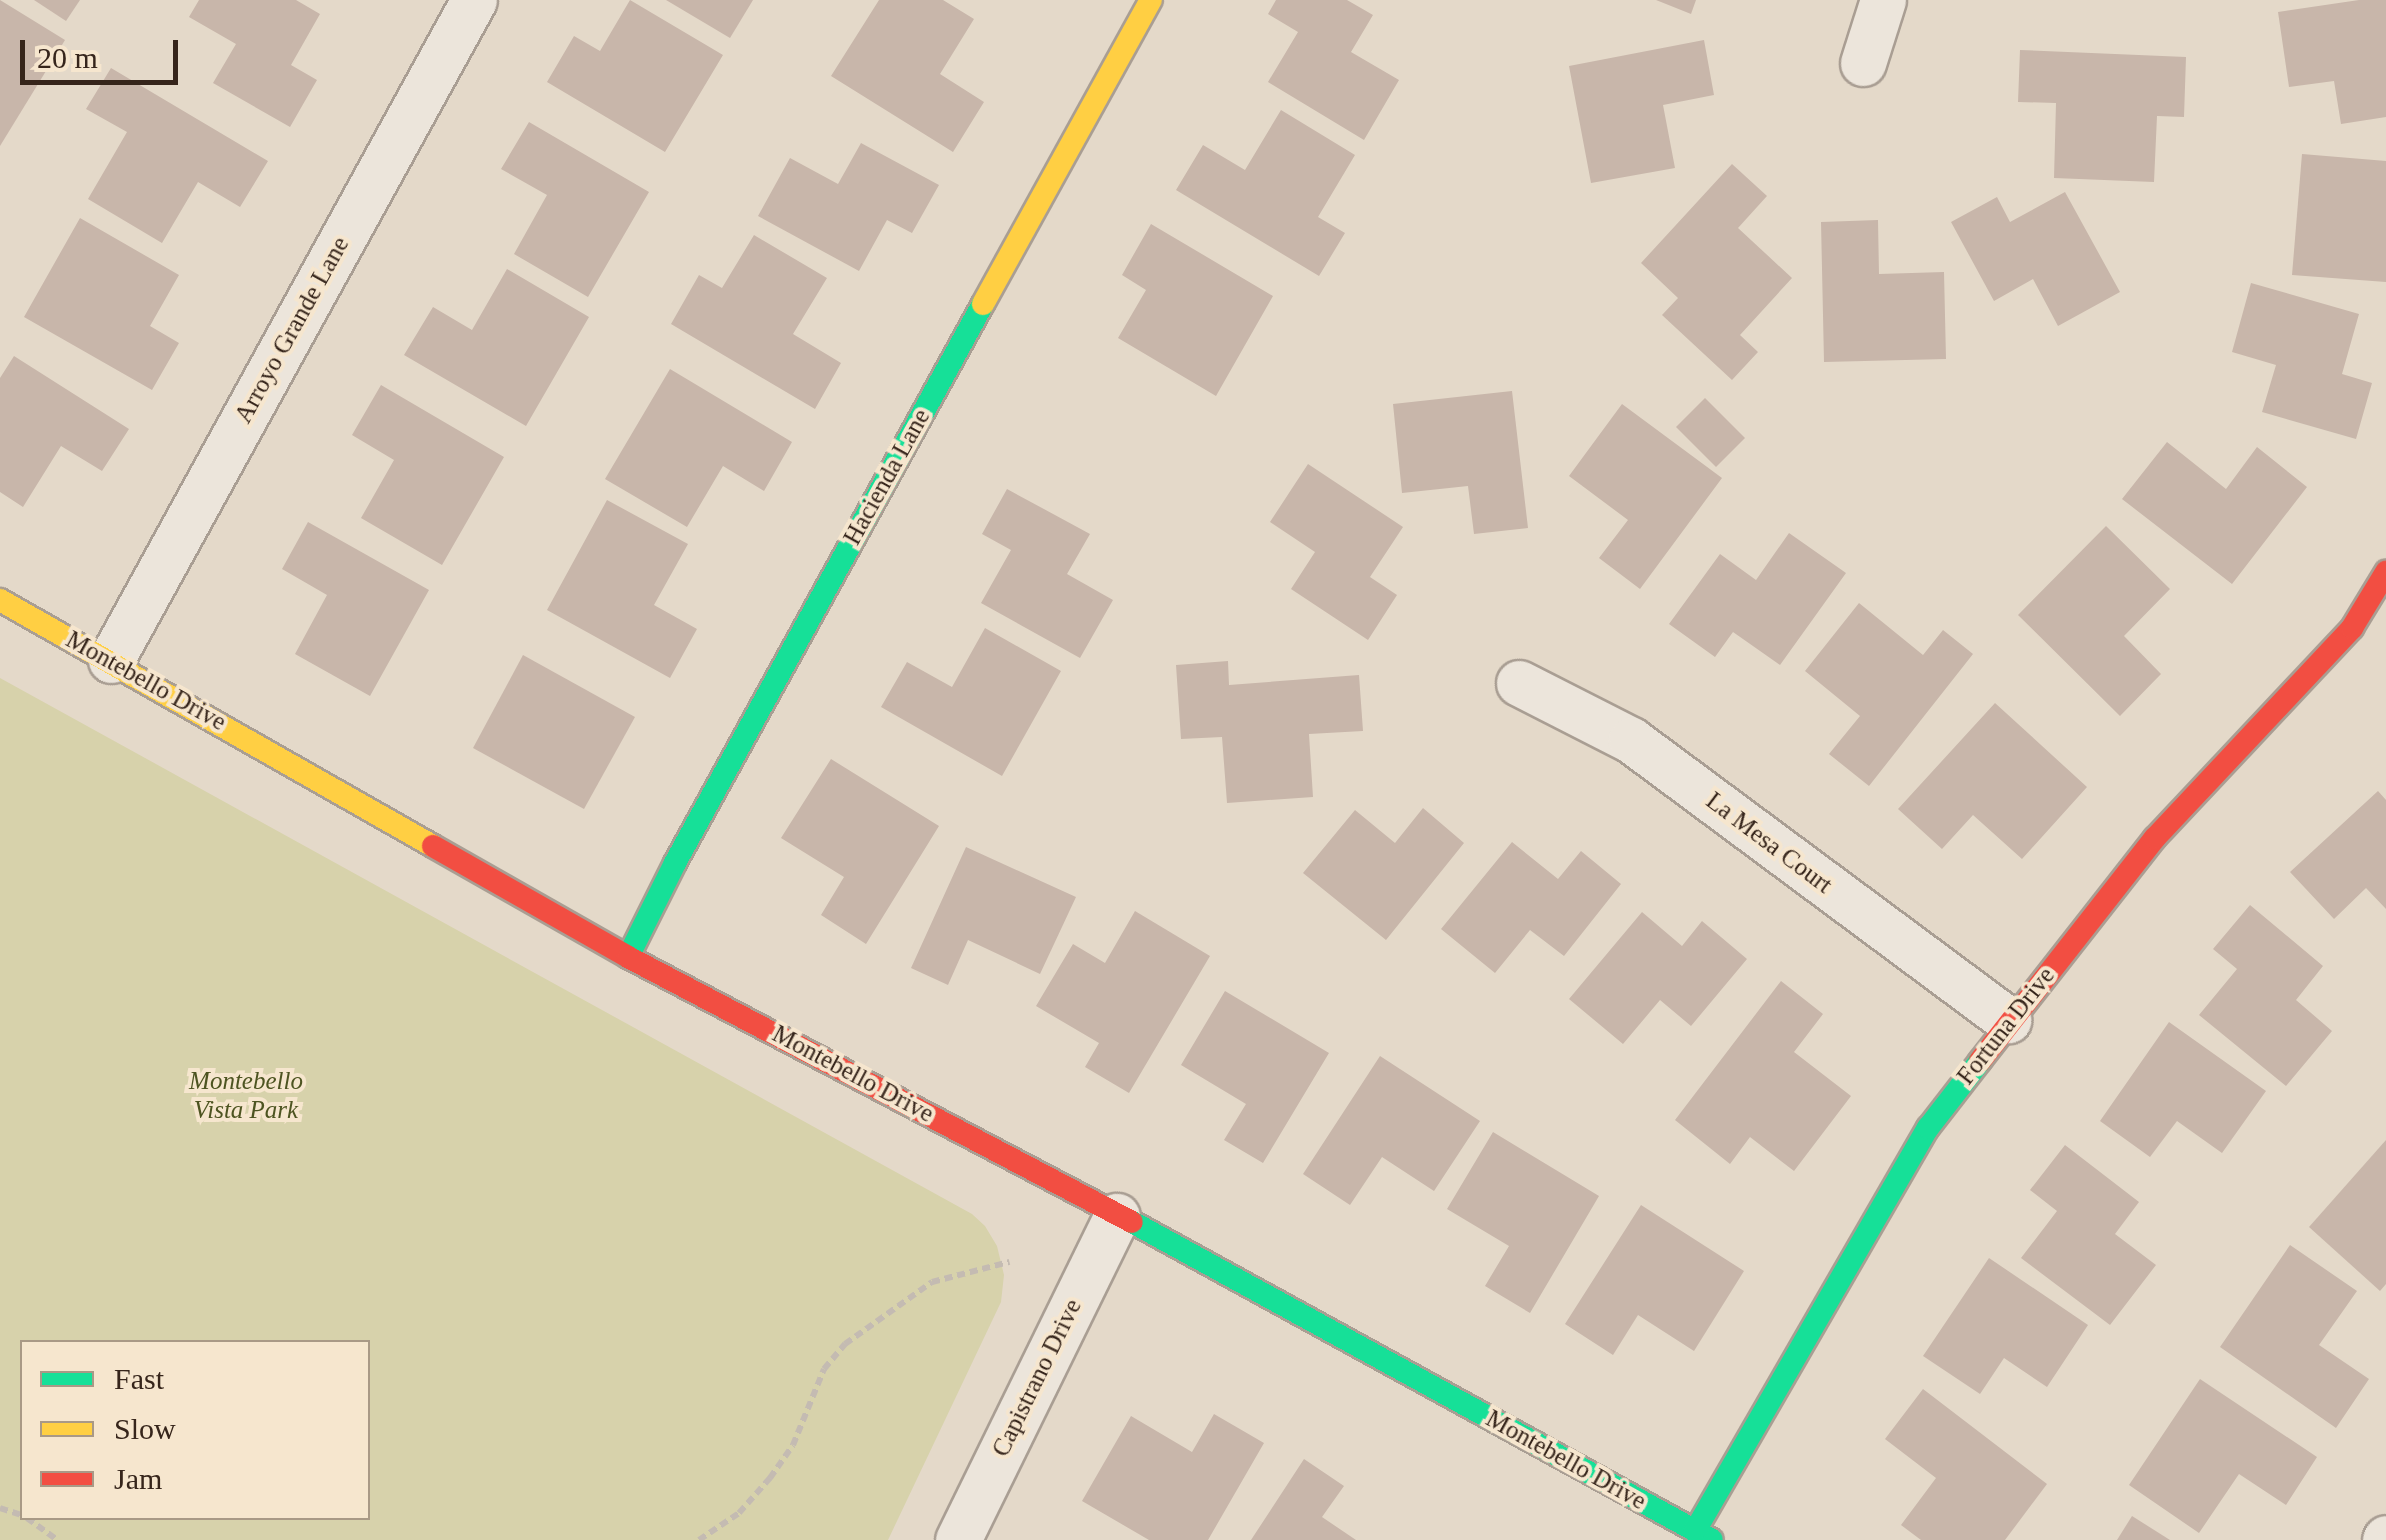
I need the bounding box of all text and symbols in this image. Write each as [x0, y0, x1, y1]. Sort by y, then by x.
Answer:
scale bar [25, 20, 182, 82]
text: 20 m [37, 41, 98, 74]
street label: Arroyo Grande Lane [228, 232, 356, 428]
street label: Hacienda Lane [837, 404, 937, 550]
street label: Montebello Drive [61, 625, 231, 737]
street label: La Mesa Court [1700, 786, 1838, 900]
street label: Fortuna Drive [1951, 961, 2061, 1091]
street label: Montebello Drive [767, 1019, 939, 1129]
park label: Montebello Vista Park [189, 1067, 303, 1126]
street label: Capistrano Drive [986, 1294, 1088, 1462]
legend [20, 1340, 370, 1520]
text: Fast [114, 1362, 164, 1395]
street label: Montebello Drive [1481, 1404, 1651, 1516]
text: Slow [114, 1412, 176, 1445]
text: Jam [114, 1462, 162, 1495]

